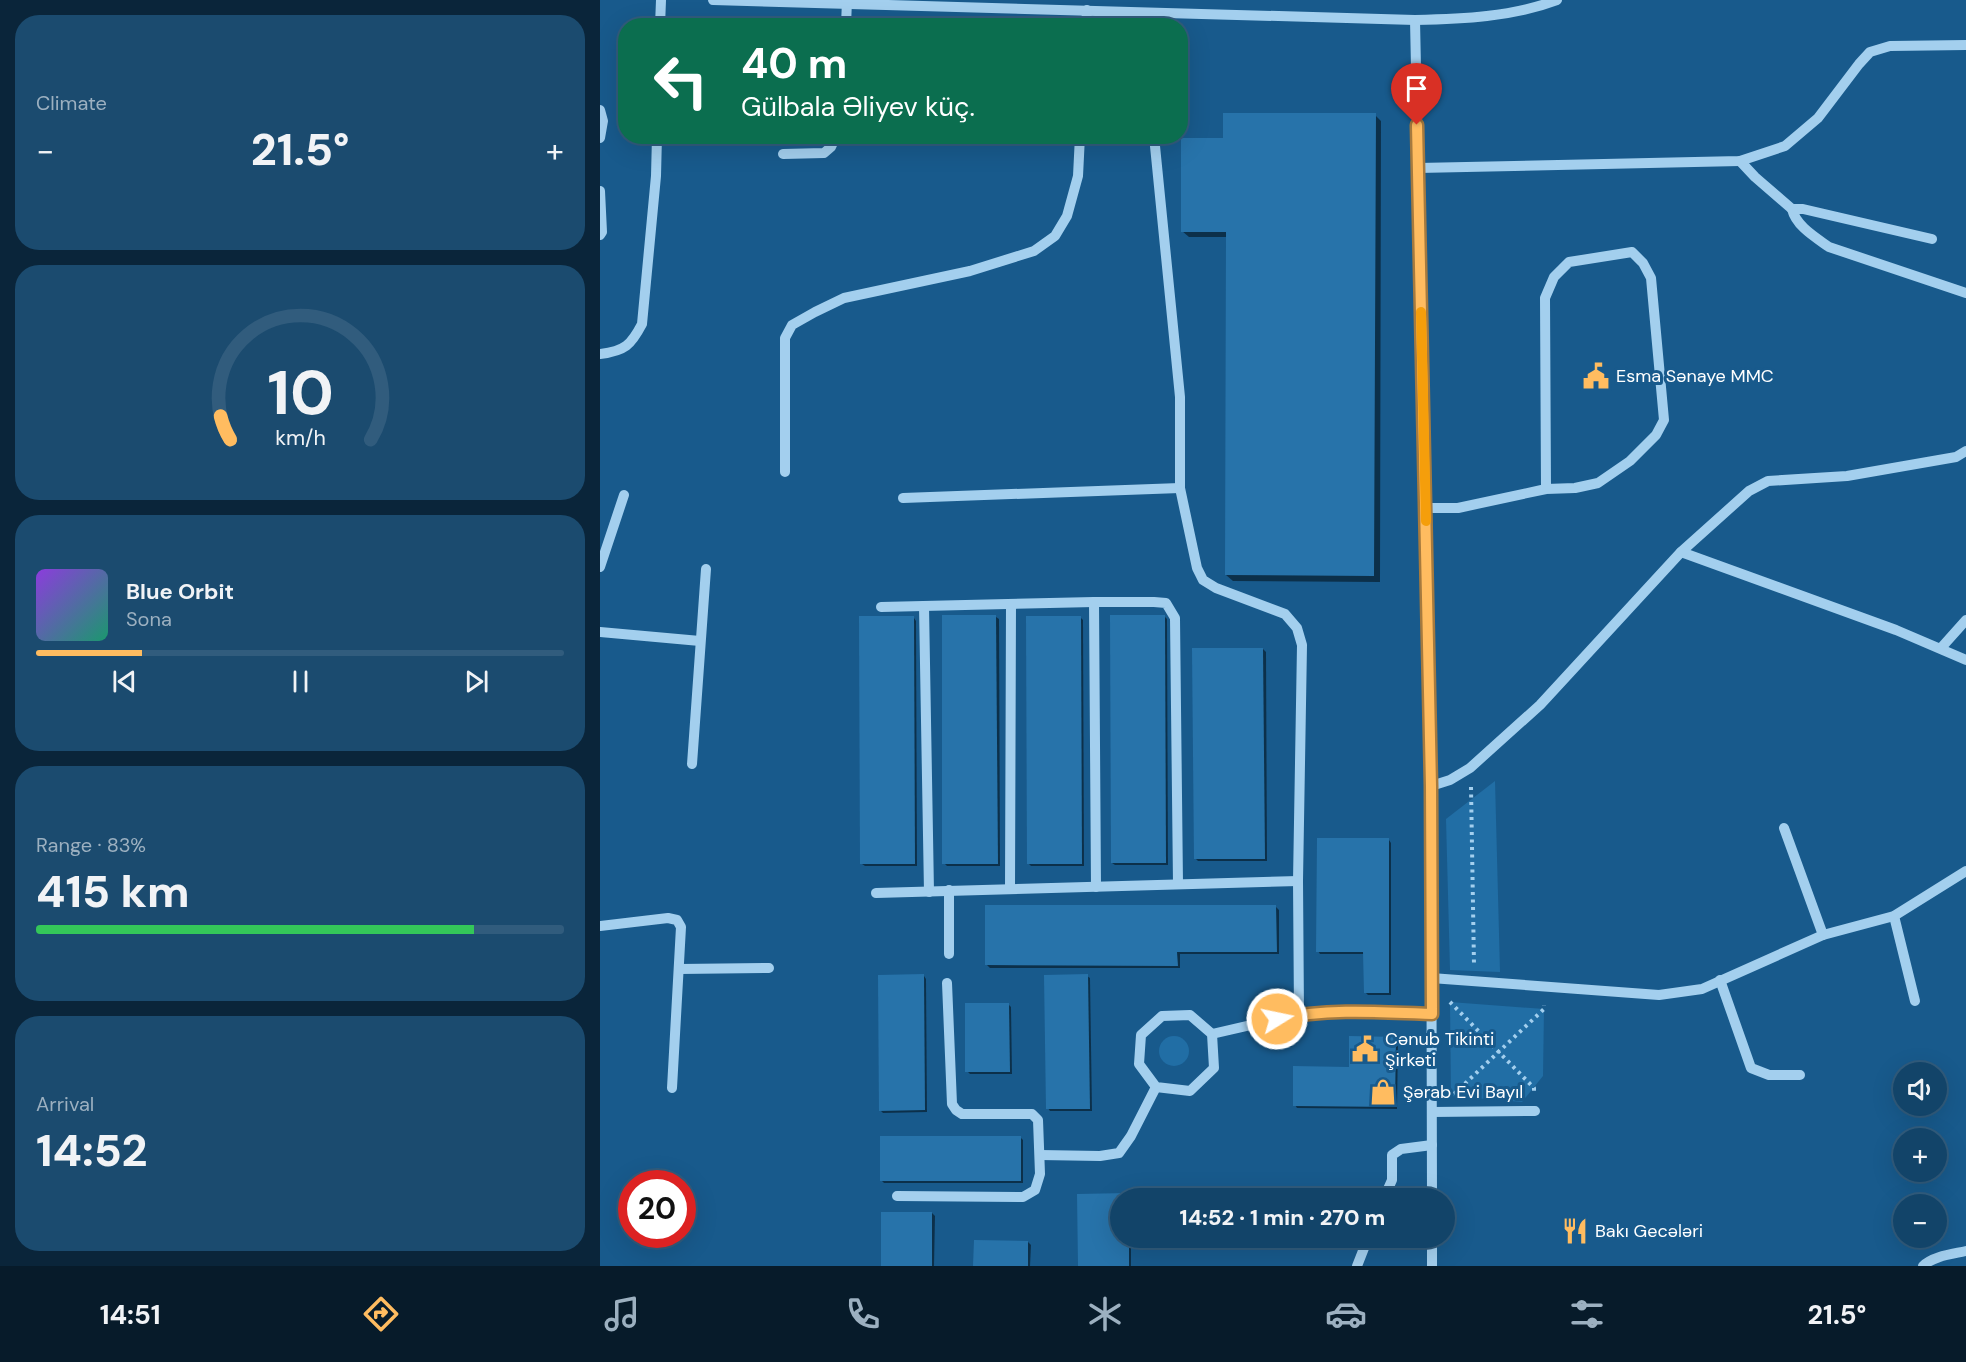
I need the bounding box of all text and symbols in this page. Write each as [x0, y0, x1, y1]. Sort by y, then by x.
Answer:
text: 40 m [741, 36, 847, 91]
icon: left [642, 42, 720, 120]
pin [1391, 63, 1442, 125]
icon: arrive [1400, 72, 1433, 105]
text: Gülbala Əliyev küç. [741, 89, 975, 124]
text: Climate [36, 90, 107, 116]
text: 21.5° [251, 120, 349, 179]
text: − [36, 129, 54, 172]
text: + [546, 129, 564, 172]
text: 10 [267, 352, 333, 433]
public building icon: Esma Sənaye MMC [1581, 361, 1611, 391]
place label: Esma Sənaye MMC [1616, 364, 1774, 388]
text: km/h [275, 424, 325, 452]
text: Blue Orbit [126, 577, 234, 606]
text: Sona [126, 606, 172, 632]
icon: previous [108, 665, 141, 698]
icon: pause [284, 665, 317, 698]
icon: next [460, 665, 493, 698]
text: Range · 83% [36, 832, 146, 858]
text: 415 km [36, 862, 190, 921]
position arrow [1245, 987, 1309, 1051]
place label: Cənub Tikinti Şirkəti [1385, 1027, 1494, 1072]
public building icon: Cənub Tikinti Şirkəti [1350, 1034, 1380, 1064]
map controls [1893, 1062, 1947, 1248]
button: sound [1893, 1062, 1947, 1116]
shop icon: Şərab Evi Bayıl [1368, 1077, 1398, 1107]
place label: Şərab Evi Bayıl [1403, 1080, 1523, 1104]
text: Arrival [36, 1091, 94, 1117]
text: 14:52 [36, 1121, 148, 1180]
button: + [1893, 1128, 1947, 1182]
speed limit sign: 20 [618, 1170, 696, 1248]
button: − [1893, 1194, 1947, 1248]
text: 14:52 · 1 min · 270 m [1180, 1203, 1385, 1232]
restaurant icon: Bakı Gecələri [1560, 1216, 1590, 1246]
place label: Bakı Gecələri [1595, 1219, 1703, 1243]
icon: directions [360, 1293, 402, 1335]
icon: music [601, 1293, 643, 1335]
icon: phone [842, 1293, 884, 1335]
icon: climate [1084, 1293, 1126, 1335]
icon: car [1325, 1293, 1367, 1335]
icon: filters [1566, 1293, 1608, 1335]
text: 14:51 [100, 1297, 161, 1332]
text: 21.5° [1807, 1297, 1866, 1332]

